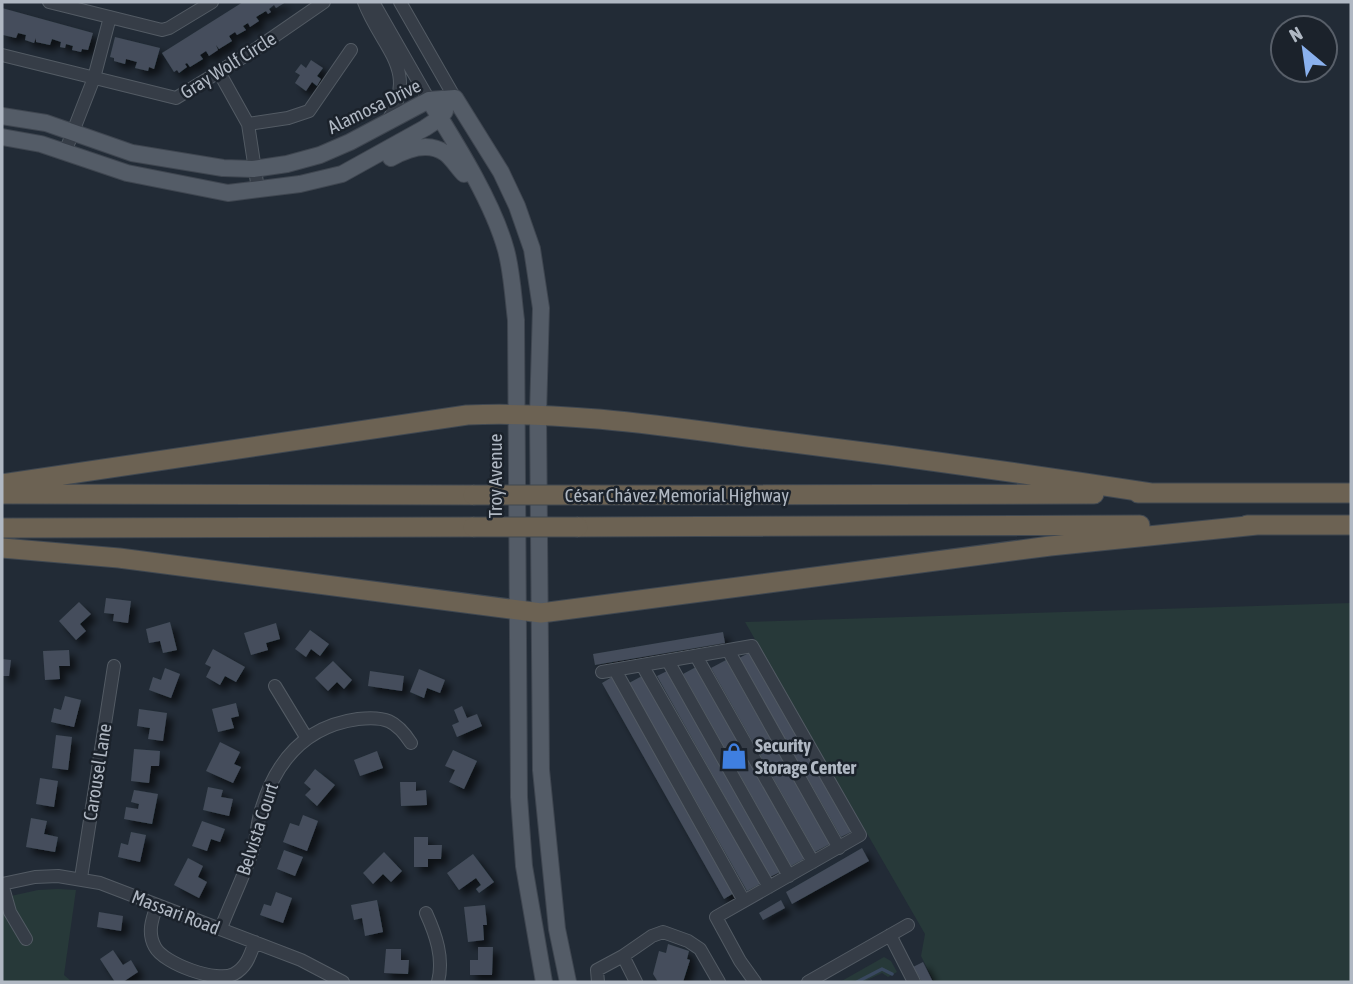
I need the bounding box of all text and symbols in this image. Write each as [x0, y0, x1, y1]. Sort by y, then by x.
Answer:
north arrow [1269, 14, 1339, 84]
text: N [1286, 22, 1306, 46]
street label: Gray Wolf Circle [176, 27, 280, 103]
street label: Alamosa Drive [324, 74, 424, 138]
street label: Troy Avenue [484, 434, 506, 518]
street label: César Chávez Memorial Highway [565, 484, 789, 506]
street label: Carousel Lane [78, 722, 116, 822]
place label: Security Storage Center [755, 734, 857, 778]
shop icon: Security Storage Center [719, 741, 749, 771]
street label: Belvista Court [232, 780, 282, 878]
street label: Massari Road [129, 885, 223, 939]

